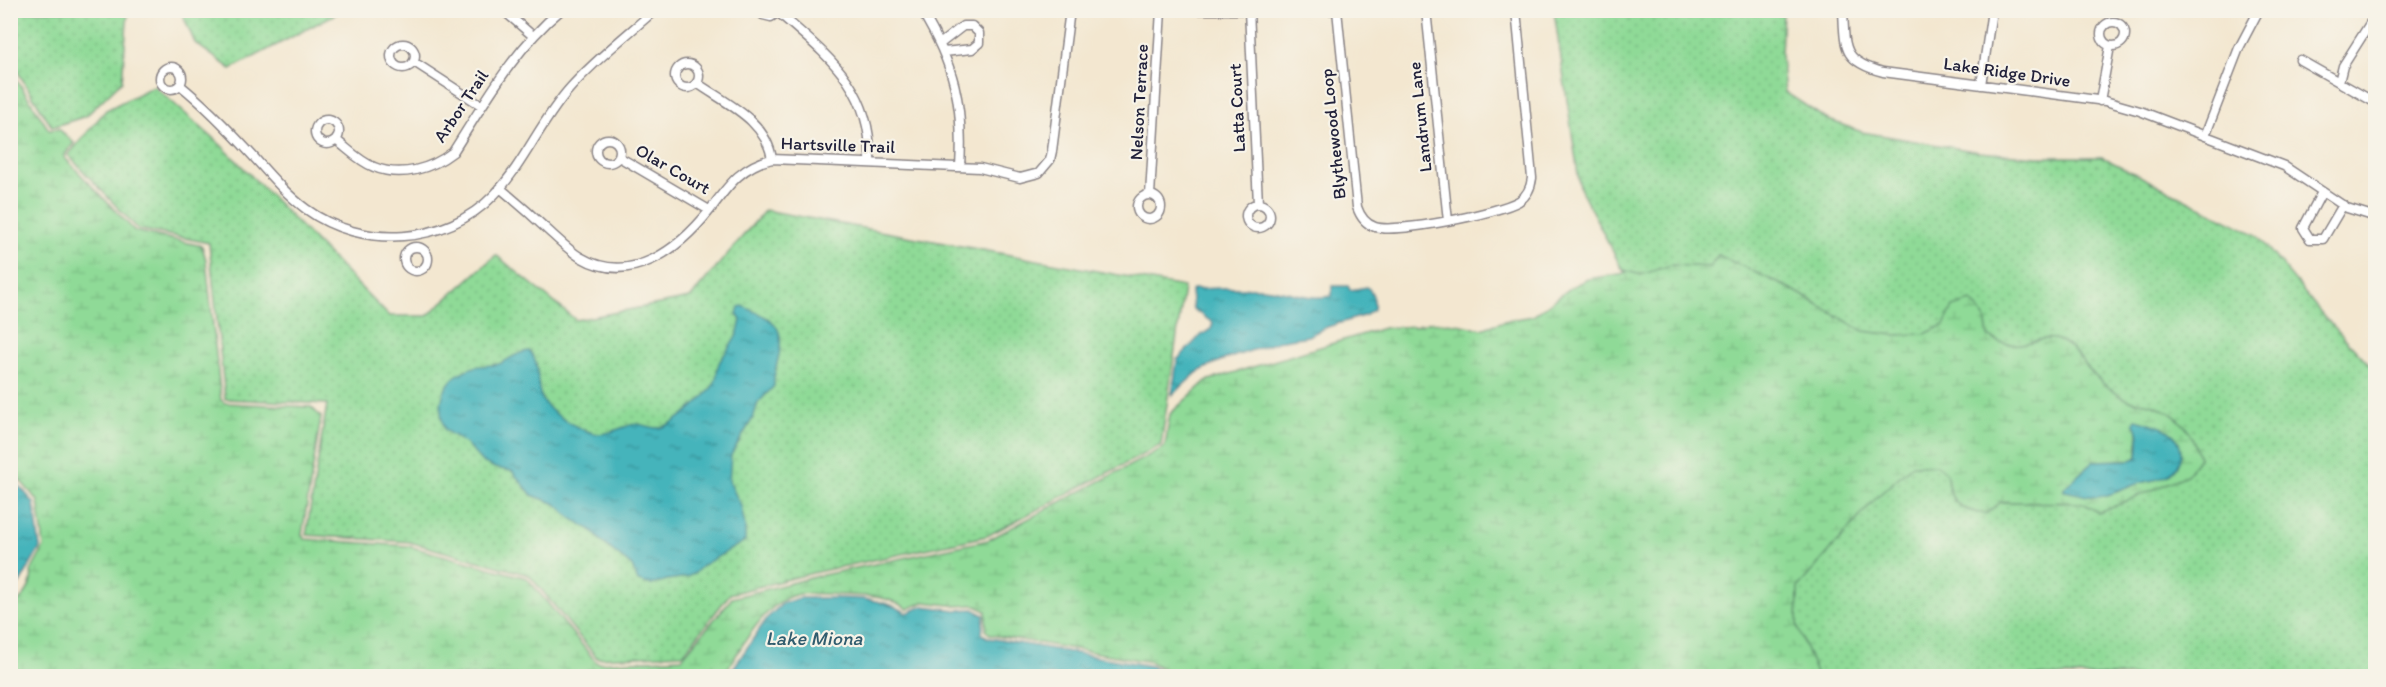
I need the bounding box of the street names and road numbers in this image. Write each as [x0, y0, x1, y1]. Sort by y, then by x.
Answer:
street label: Nelson Terrace [1125, 43, 1153, 161]
street label: Lake Ridge Drive [1942, 52, 2072, 92]
street label: Landrum Lane [1403, 61, 1437, 173]
street label: Latta Court [1224, 63, 1250, 153]
street label: Arbor Trail [429, 65, 493, 147]
street label: Blythewood Loop [1315, 67, 1351, 201]
street label: Hartsville Trail [780, 132, 896, 158]
street label: Olar Court [632, 139, 715, 199]

